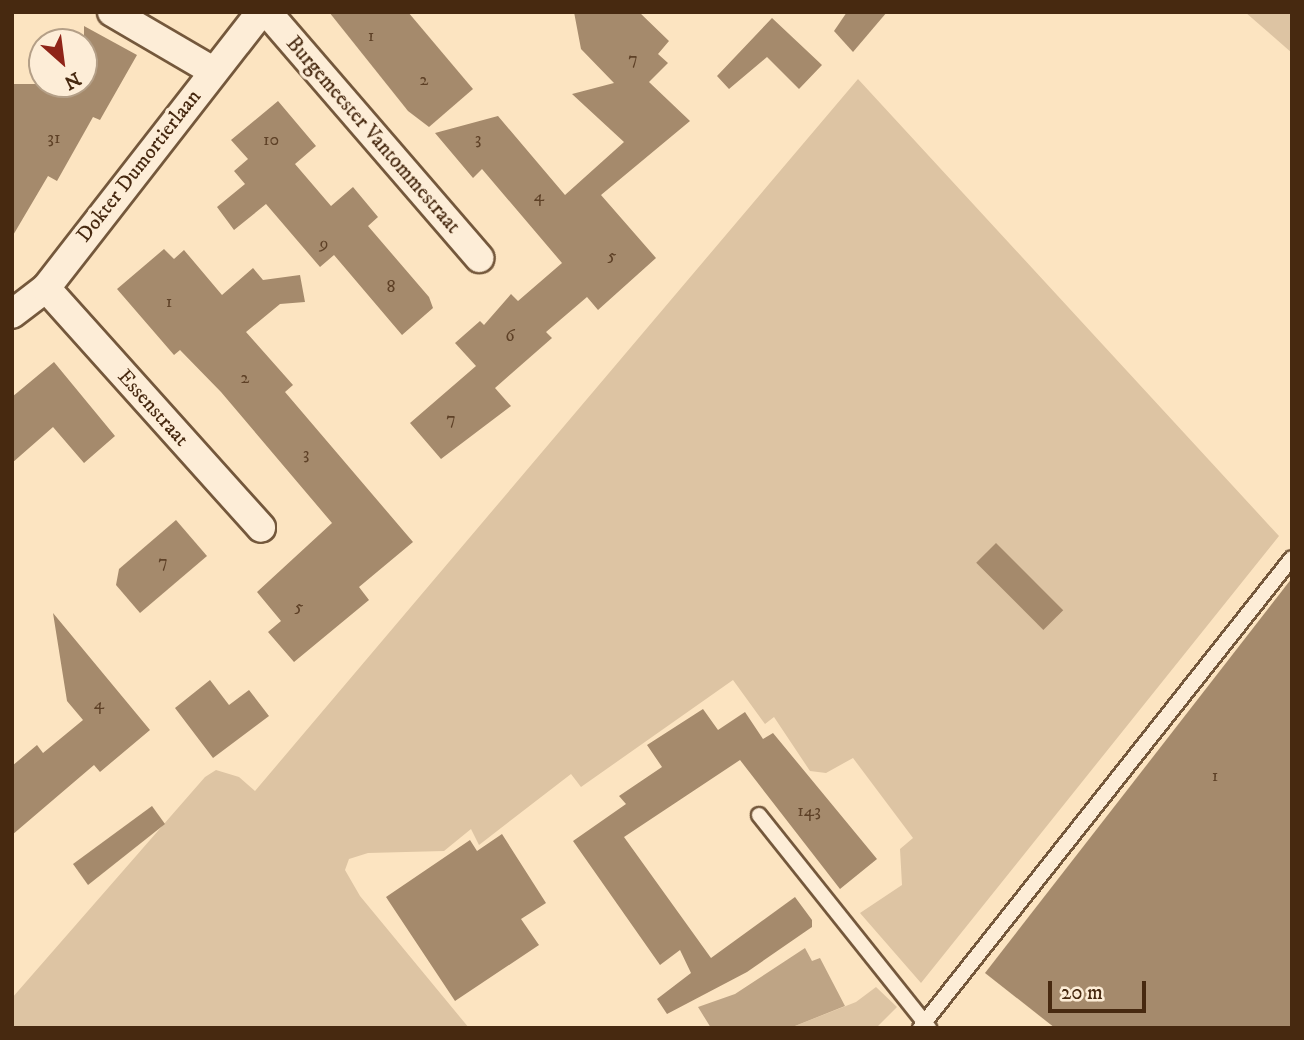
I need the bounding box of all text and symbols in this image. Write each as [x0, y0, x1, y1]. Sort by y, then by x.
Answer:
house number: 1 [368, 25, 374, 47]
north arrow [28, 28, 98, 98]
street label: Burgemeester Vantommestraat [280, 31, 466, 239]
house number: 7 [628, 48, 638, 70]
text: N [60, 66, 84, 94]
house number: 2 [420, 69, 428, 91]
street label: Dokter Dumortierlaan [72, 85, 206, 247]
house number: 31 [47, 127, 61, 149]
house number: 3 [475, 128, 481, 150]
house number: 10 [263, 129, 279, 151]
house number: 4 [534, 185, 544, 207]
house number: 9 [320, 233, 328, 255]
house number: 5 [608, 245, 616, 267]
house number: 8 [386, 276, 396, 298]
house number: 1 [166, 291, 172, 313]
house number: 6 [505, 325, 515, 347]
street label: Essenstraat [112, 364, 194, 452]
house number: 2 [241, 367, 249, 389]
house number: 7 [446, 408, 456, 430]
house number: 3 [303, 443, 309, 465]
house number: 7 [158, 551, 168, 573]
house number: 5 [295, 596, 303, 618]
house number: 4 [94, 693, 104, 715]
house number: 1 [1212, 765, 1218, 787]
house number: 143 [797, 800, 821, 822]
scale bar [1052, 967, 1150, 1011]
text: 20 m [1061, 980, 1103, 1006]

